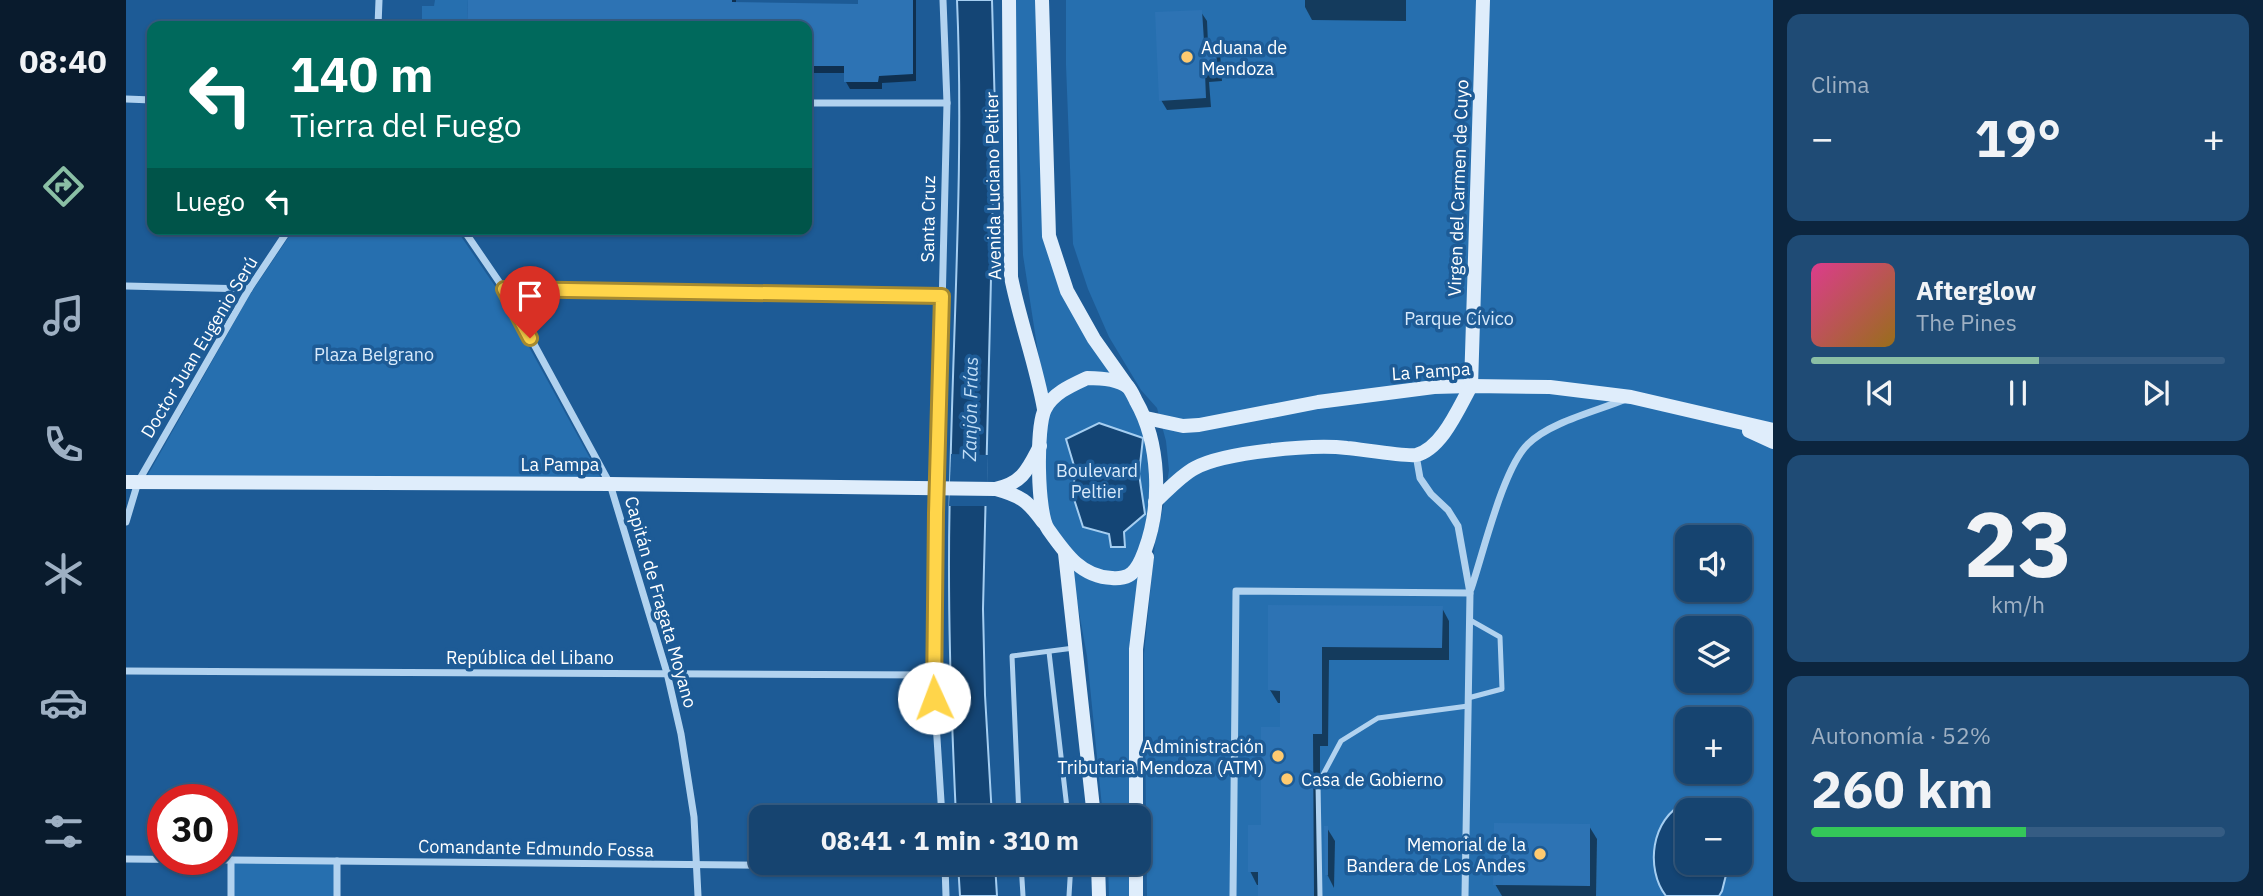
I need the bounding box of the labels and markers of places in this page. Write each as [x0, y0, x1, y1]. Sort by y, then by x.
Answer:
place label: Aduana de Mendoza [1201, 36, 1287, 80]
marker: Aduana de Mendoza [1179, 49, 1195, 65]
pin [500, 266, 560, 338]
place label: Administración Tributaria Mendoza (ATM) [1057, 735, 1264, 779]
marker: Administración Tributaria Mendoza (ATM) [1270, 748, 1286, 764]
place label: Casa de Gobierno [1301, 768, 1443, 791]
marker: Casa de Gobierno [1279, 771, 1295, 787]
place label: Memorial de la Bandera de Los Andes [1346, 833, 1526, 877]
marker: Memorial de la Bandera de Los Andes [1532, 846, 1548, 862]

